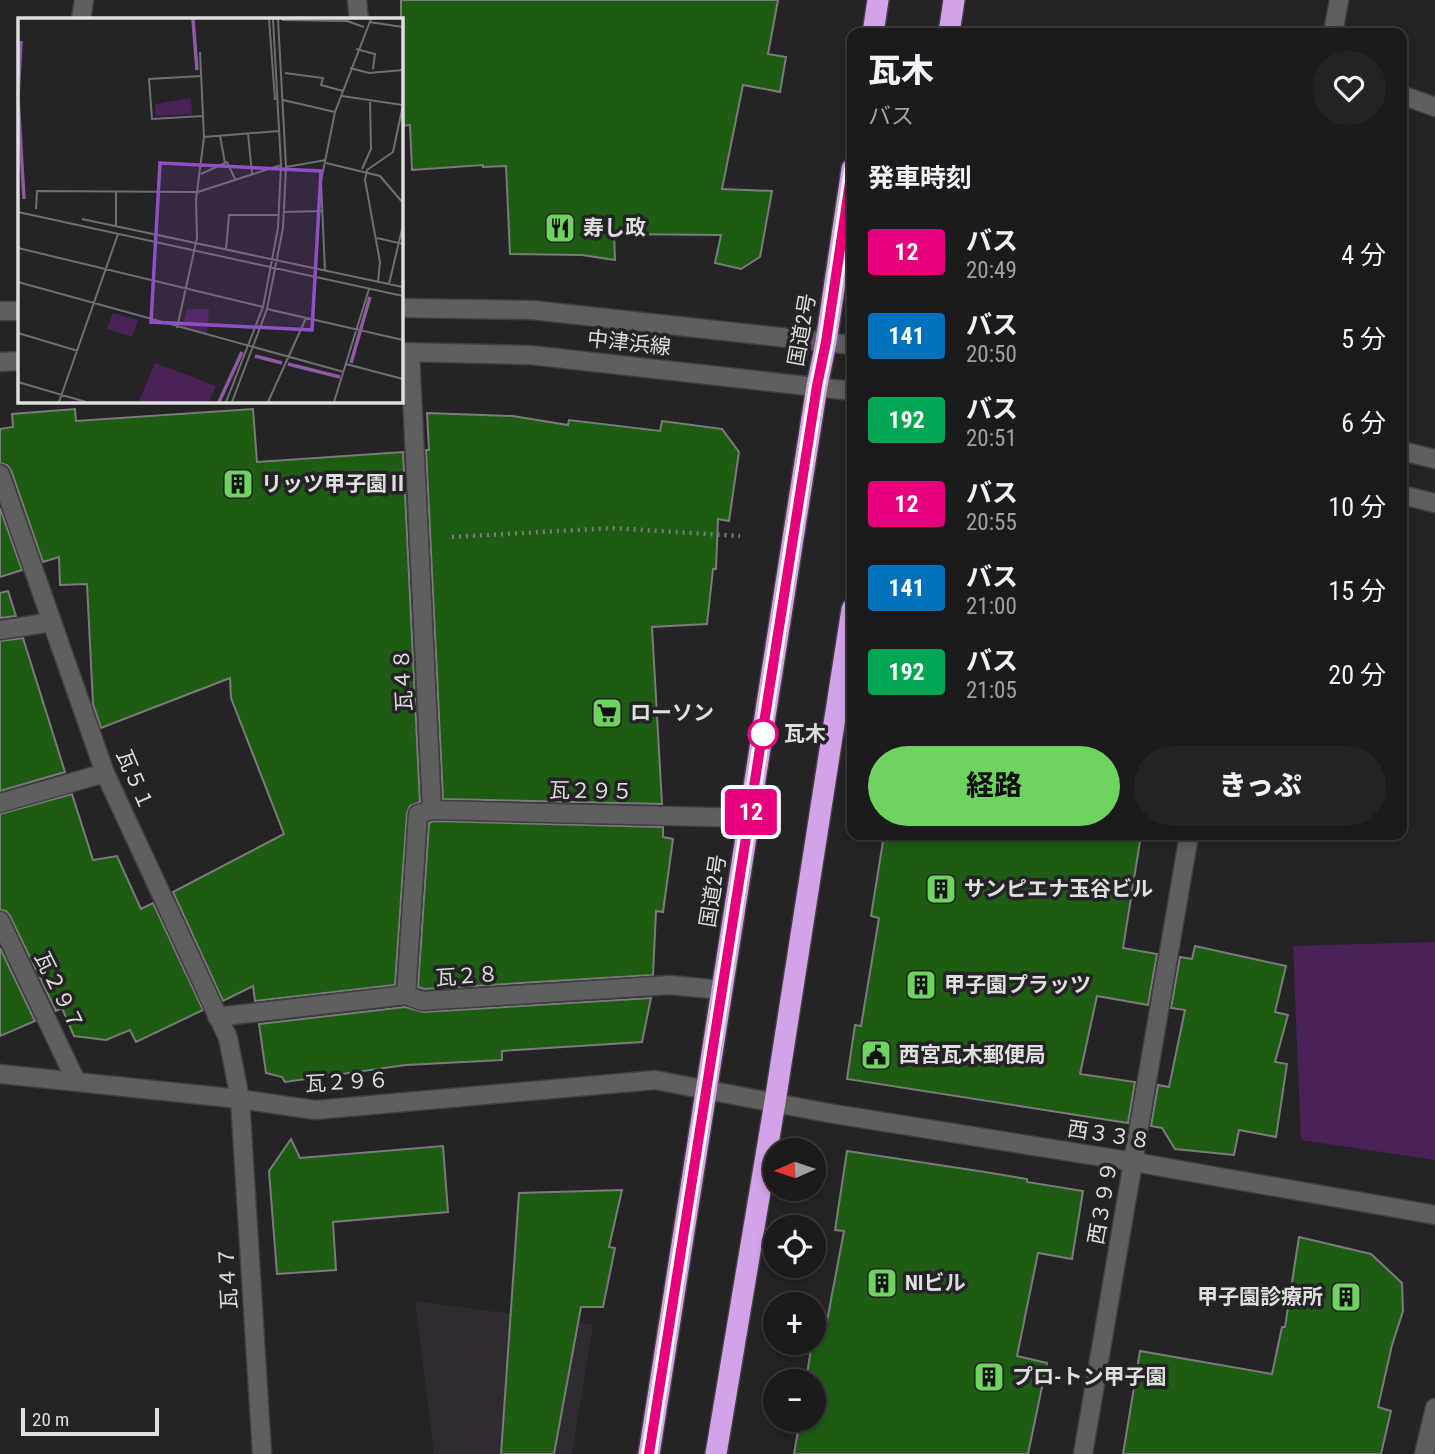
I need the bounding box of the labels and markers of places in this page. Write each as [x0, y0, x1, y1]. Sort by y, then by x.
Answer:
restaurant icon: 寿し政 [543, 211, 577, 245]
place label: 寿し政 [583, 216, 646, 240]
building icon: リッツ甲子園Ⅱ [221, 467, 255, 501]
place label: リッツ甲子園Ⅱ [261, 472, 408, 496]
supermarket icon: ローソン [590, 696, 624, 730]
place label: ローソン [630, 701, 714, 725]
marker: 瓦木 [748, 719, 778, 749]
place label: 瓦木 [784, 722, 826, 746]
building icon: サンピエナ玉谷ビル [924, 872, 958, 906]
place label: サンピエナ玉谷ビル [964, 877, 1153, 901]
building icon: 甲子園プラッツ [904, 968, 938, 1002]
place label: 甲子園プラッツ [944, 973, 1091, 997]
public building icon: 西宮瓦木郵便局 [859, 1038, 893, 1072]
place label: 西宮瓦木郵便局 [899, 1043, 1046, 1067]
building icon: NIビル [865, 1266, 899, 1300]
place label: NIビル [905, 1271, 966, 1295]
building icon: 甲子園診療所 [1329, 1280, 1363, 1314]
place label: 甲子園診療所 [1197, 1285, 1323, 1309]
building icon: プロ-トン甲子園 [972, 1360, 1006, 1394]
place label: プロ-トン甲子園 [1012, 1365, 1167, 1389]

